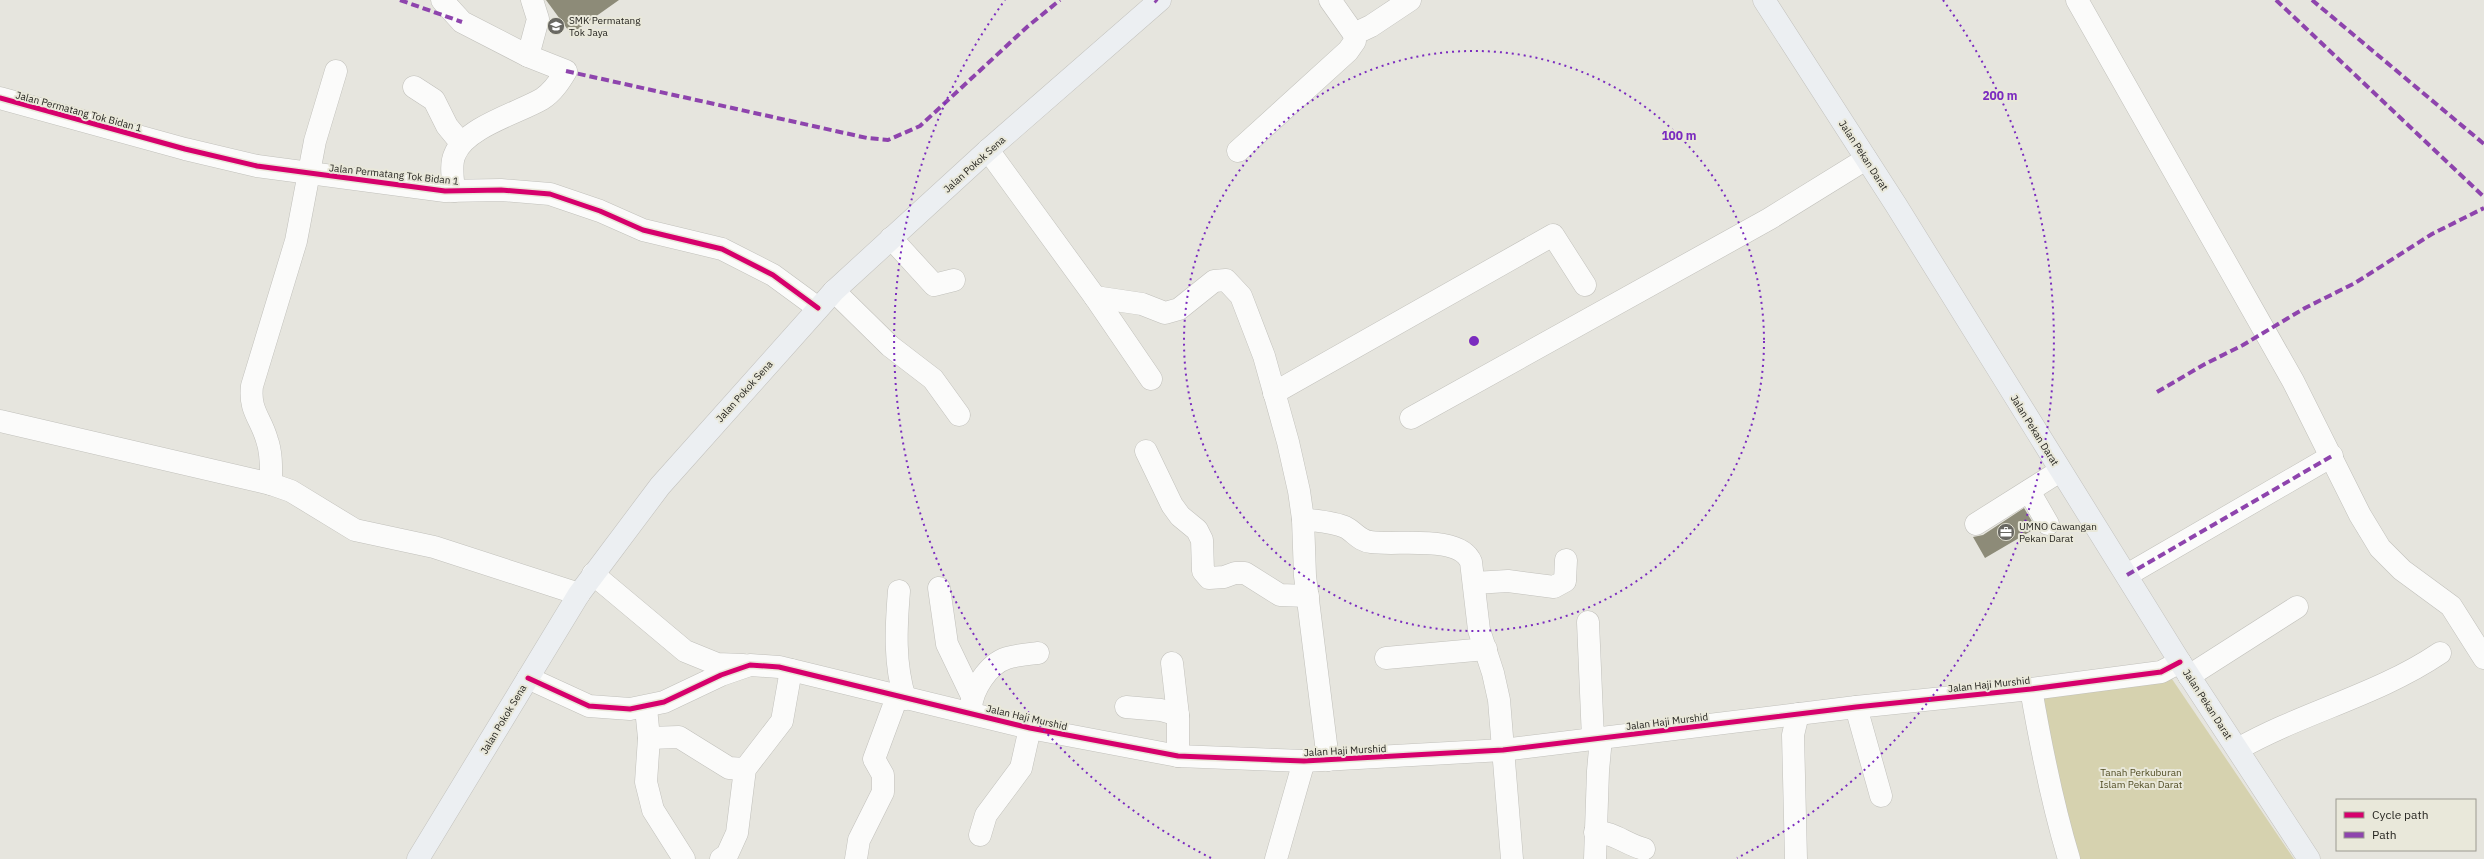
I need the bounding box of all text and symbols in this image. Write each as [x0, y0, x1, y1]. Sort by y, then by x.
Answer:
place label: SMK Permatang Tok Jaya [569, 14, 641, 39]
school or university icon: SMK Permatang Tok Jaya [546, 16, 566, 36]
street label: Jalan Permatang Tok Bidan 1 [14, 88, 143, 135]
text: 200 m [1982, 88, 2018, 103]
street label: Jalan Pekan Darat [1836, 118, 1891, 193]
text: 100 m [1661, 128, 1697, 143]
street label: Jalan Pokok Sena [941, 133, 1008, 196]
street label: Jalan Permatang Tok Bidan 1 [328, 161, 459, 188]
centre of rings [1467, 334, 1481, 348]
street label: Jalan Pokok Sena [713, 357, 776, 425]
street label: Jalan Pekan Darat [2008, 392, 2062, 468]
place label: UMNO Cawangan Pekan Darat [2019, 520, 2097, 545]
office icon: UMNO Cawangan Pekan Darat [1996, 522, 2016, 542]
street label: Jalan Pekan Darat [2180, 667, 2235, 742]
street label: Jalan Haji Murshid [1947, 674, 2031, 695]
street label: Jalan Pokok Sena [478, 682, 530, 756]
street label: Jalan Haji Murshid [985, 702, 1069, 733]
street label: Jalan Haji Murshid [1625, 710, 1709, 733]
street label: Jalan Haji Murshid [1303, 742, 1387, 759]
park label: Tanah Perkuburan Islam Pekan Darat [2100, 766, 2183, 791]
legend [2336, 799, 2476, 851]
text: Cycle path [2372, 807, 2429, 822]
text: Path [2372, 827, 2397, 842]

